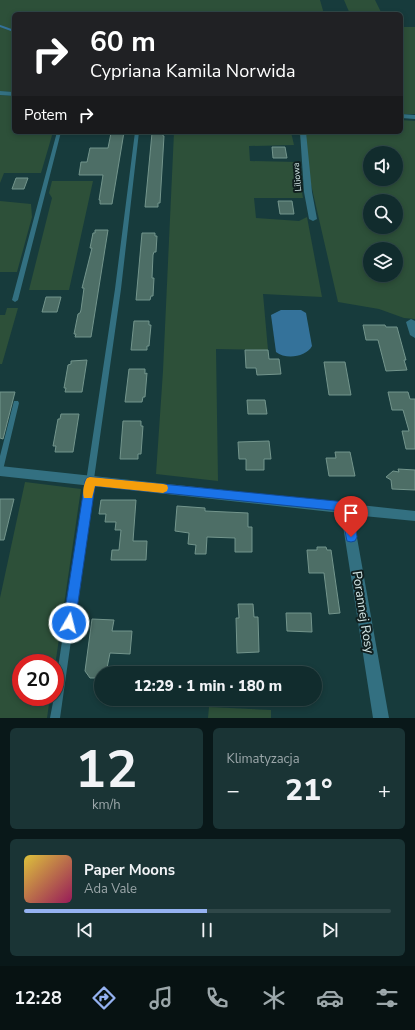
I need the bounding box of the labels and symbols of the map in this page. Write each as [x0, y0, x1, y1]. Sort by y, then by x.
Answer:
street label: Liliowa [290, 162, 304, 192]
pin [334, 496, 368, 537]
street label: Porannej Rosy [348, 570, 378, 655]
position arrow [48, 602, 90, 644]
speed limit sign: 20 [12, 654, 64, 706]

